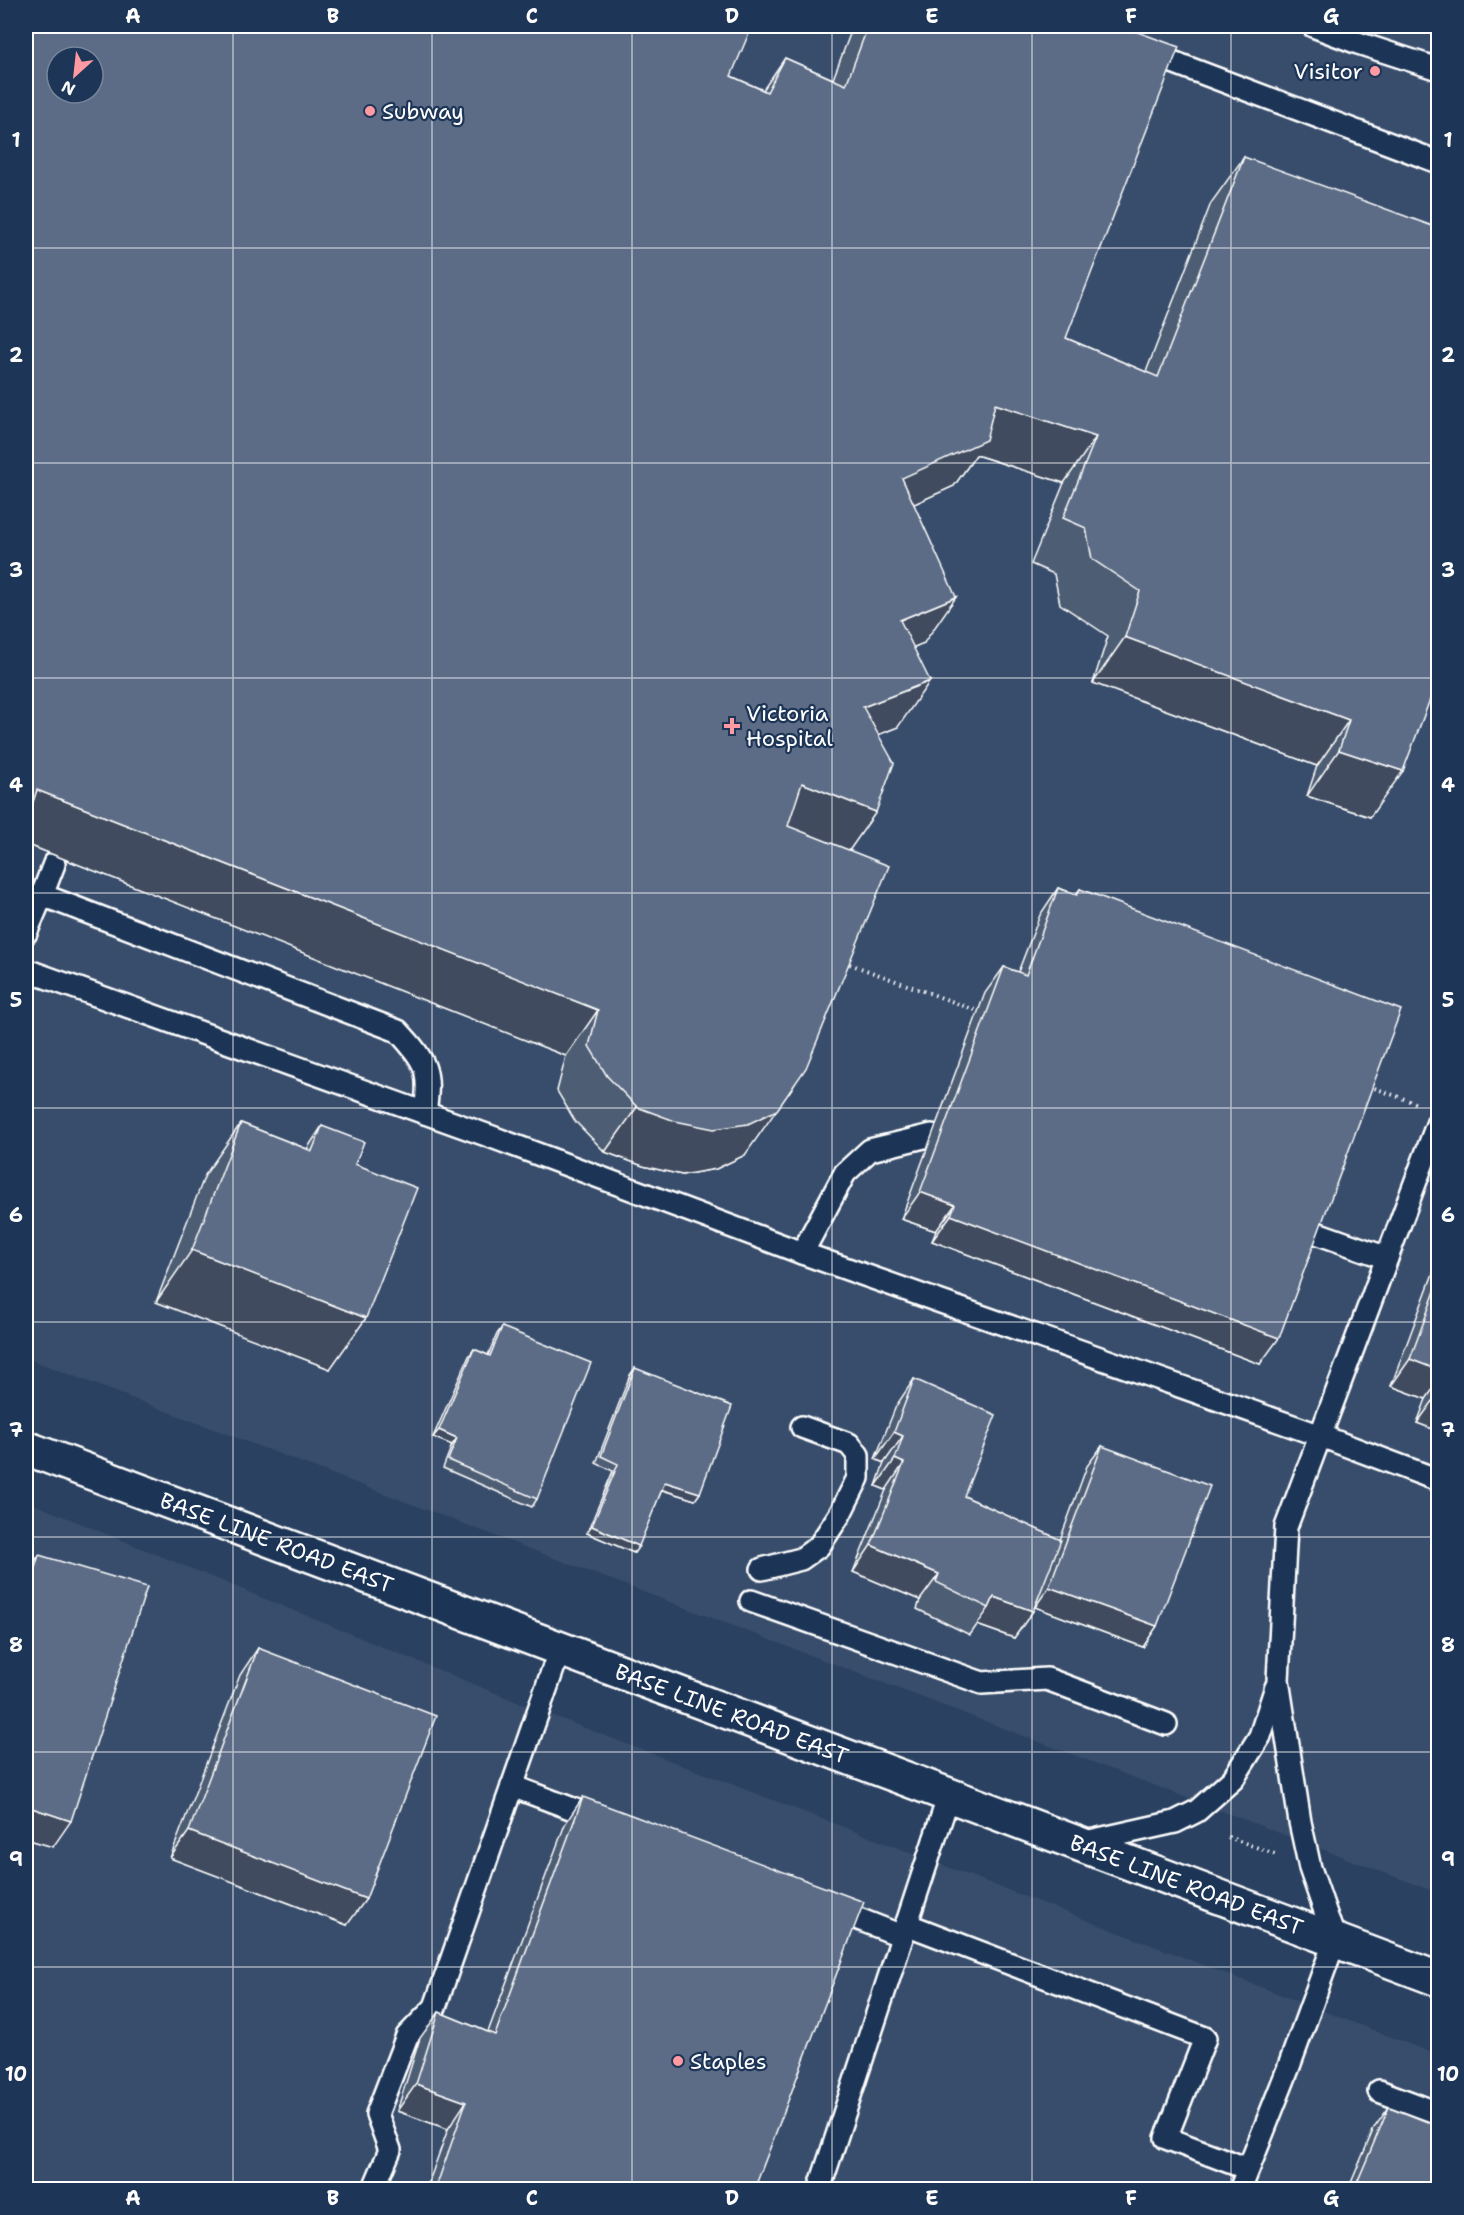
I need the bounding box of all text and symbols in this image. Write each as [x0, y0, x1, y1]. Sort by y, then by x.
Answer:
text: A [125, 3, 141, 29]
text: B [327, 3, 339, 29]
text: C [526, 3, 538, 29]
text: D [725, 3, 739, 29]
text: E [925, 3, 939, 29]
text: F [1125, 3, 1137, 29]
text: G [1323, 3, 1339, 29]
north arrow [45, 45, 105, 105]
place label: Visitor [1294, 57, 1363, 86]
marker: Visitor [1368, 64, 1382, 78]
text: N [58, 76, 79, 100]
place label: Subway [382, 97, 464, 126]
marker: Subway [363, 104, 377, 118]
text: 1 [11, 127, 21, 153]
text: 1 [1443, 127, 1453, 153]
text: 2 [9, 342, 23, 368]
text: 2 [1441, 342, 1455, 368]
text: 3 [9, 557, 23, 583]
text: 3 [1441, 557, 1455, 583]
place label: Victoria Hospital [746, 699, 833, 753]
marker: Victoria Hospital [723, 717, 741, 735]
text: 4 [9, 772, 23, 798]
text: 4 [1441, 772, 1455, 798]
text: 5 [10, 987, 22, 1013]
text: 5 [1442, 987, 1454, 1013]
text: 6 [9, 1202, 23, 1228]
text: 6 [1441, 1202, 1455, 1228]
text: 7 [9, 1417, 23, 1443]
text: 7 [1441, 1417, 1455, 1443]
street label: BASE LINE ROAD EAST [156, 1486, 398, 1600]
text: 8 [9, 1632, 23, 1658]
text: 8 [1441, 1632, 1455, 1658]
street label: BASE LINE ROAD EAST [611, 1657, 853, 1771]
street label: BASE LINE ROAD EAST [1066, 1828, 1308, 1942]
text: 9 [9, 1846, 23, 1872]
text: 9 [1441, 1846, 1455, 1872]
place label: Staples [690, 2047, 767, 2076]
marker: Staples [671, 2054, 685, 2068]
text: 10 [5, 2061, 27, 2087]
text: 10 [1437, 2061, 1459, 2087]
text: A [125, 2185, 141, 2211]
text: B [327, 2185, 339, 2211]
text: C [526, 2185, 538, 2211]
text: D [725, 2185, 739, 2211]
text: E [925, 2185, 939, 2211]
text: F [1125, 2185, 1137, 2211]
text: G [1323, 2185, 1339, 2211]

